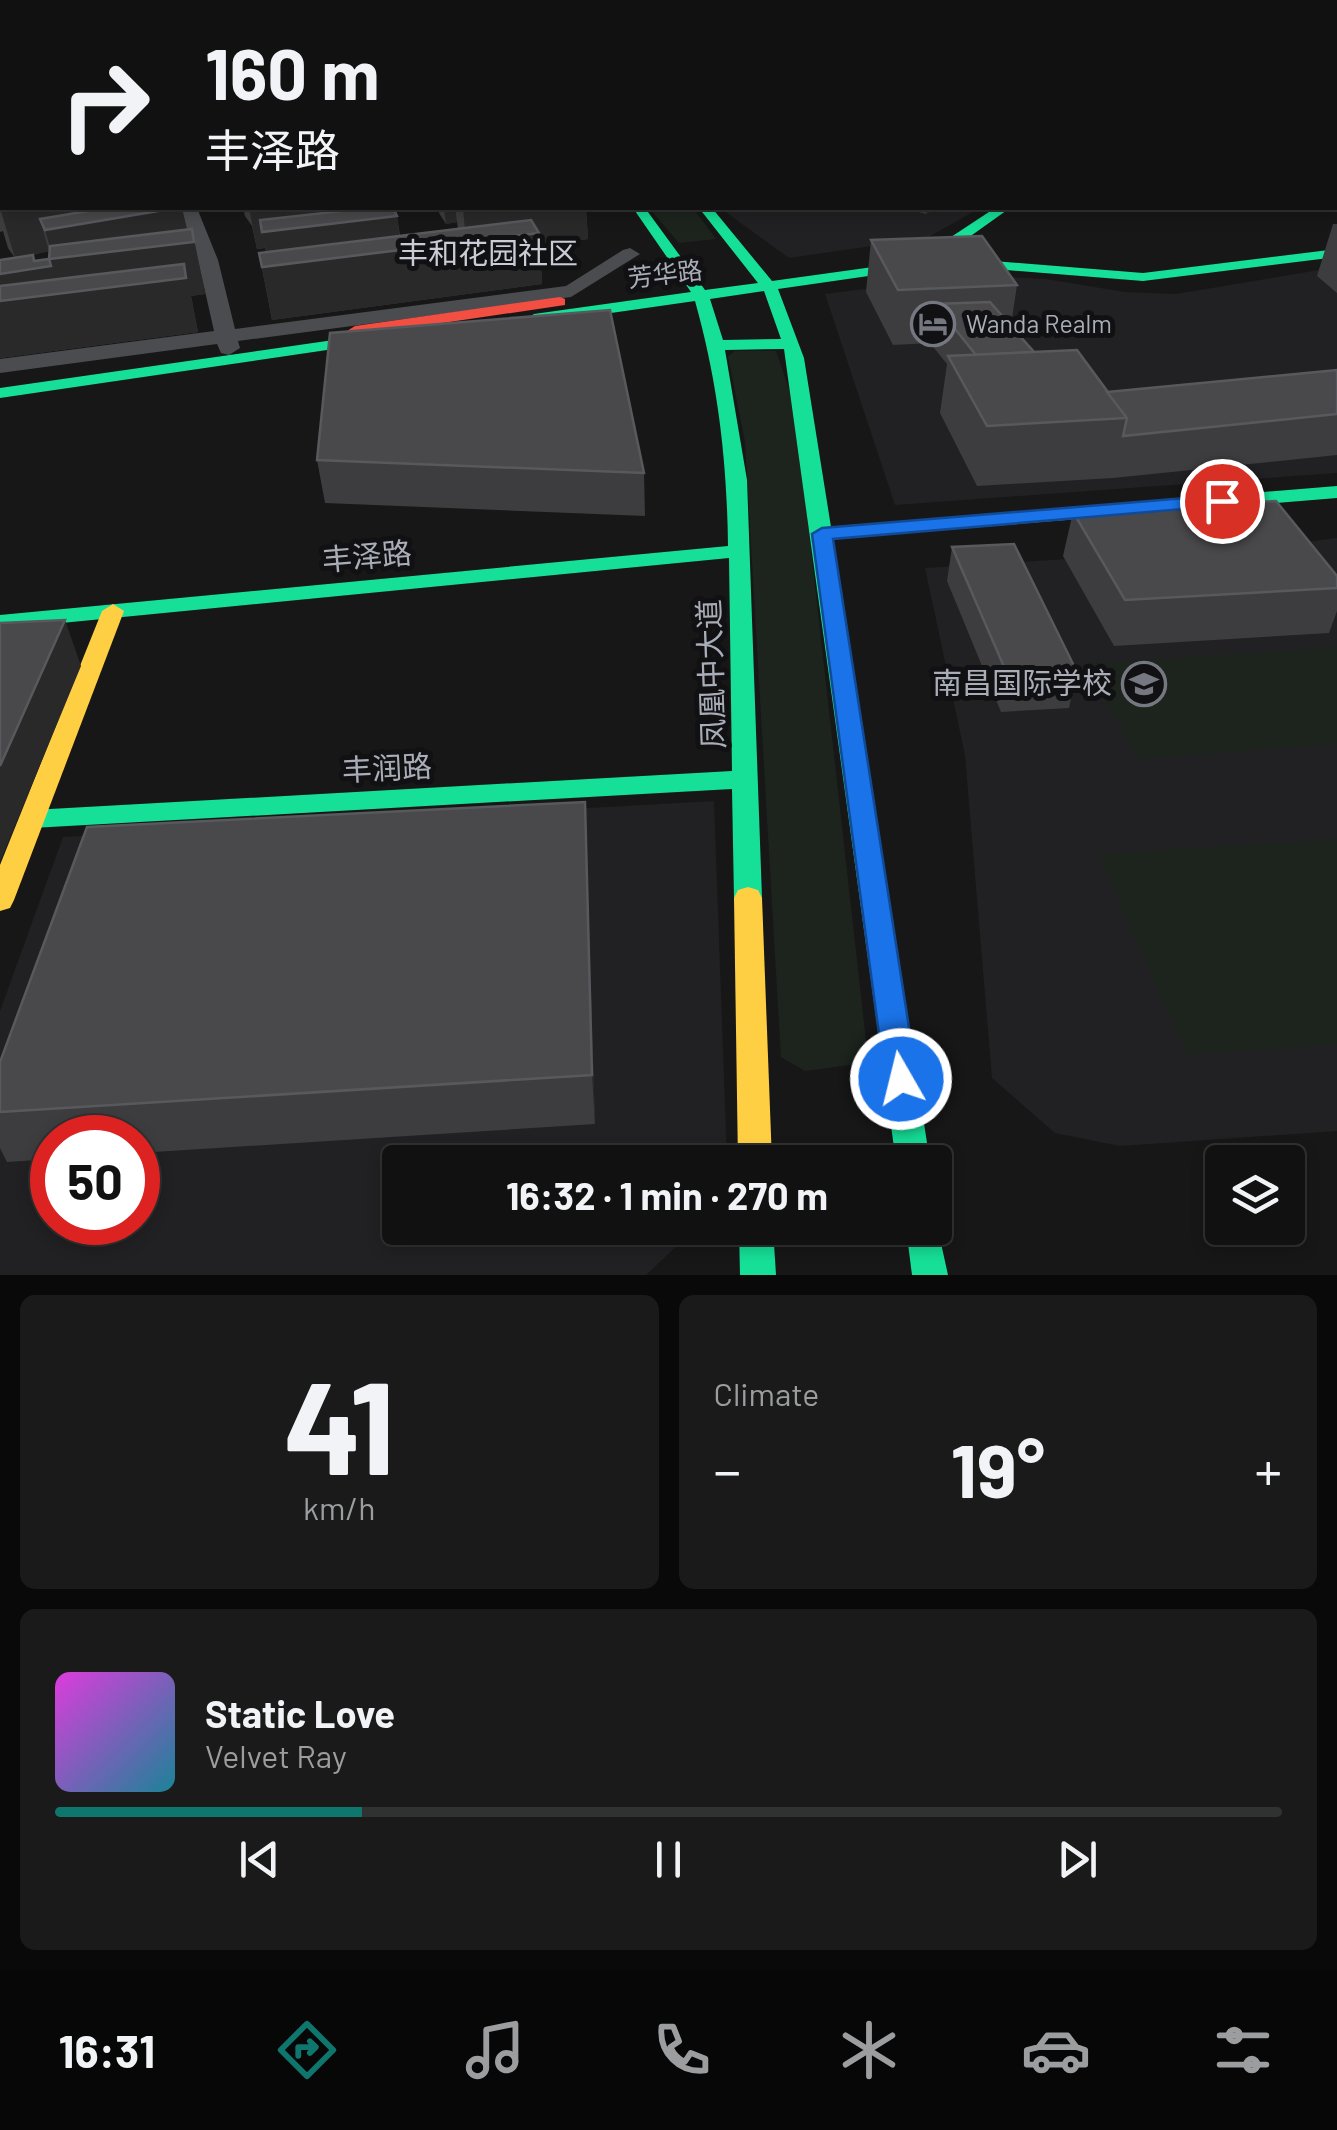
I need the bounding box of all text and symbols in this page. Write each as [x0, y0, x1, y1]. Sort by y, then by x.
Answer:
text: 160 m [205, 30, 380, 114]
icon: right [40, 40, 170, 170]
text: 丰泽路 [205, 122, 340, 176]
district label: 丰和花园社区 [398, 234, 578, 270]
street label: 芳华路 [626, 254, 704, 292]
hotel icon: Wanda Realm [910, 301, 956, 347]
place label: Wanda Realm [966, 308, 1112, 338]
pin [1180, 459, 1265, 544]
icon: arrive [1195, 474, 1250, 529]
street label: 丰泽路 [320, 533, 413, 577]
street label: 凤凰中大道 [689, 598, 731, 750]
school or university icon: 南昌国际学校 [1121, 661, 1167, 707]
place label: 南昌国际学校 [932, 664, 1112, 700]
street label: 丰润路 [341, 747, 433, 787]
position arrow [849, 1027, 953, 1131]
speed limit sign: 50 [30, 1115, 160, 1245]
map controls [1205, 1145, 1305, 1245]
button: layers [1205, 1145, 1305, 1245]
text: 16:32 · 1 min · 270 m [506, 1172, 828, 1218]
text: 41 [283, 1345, 395, 1501]
text: Climate [714, 1374, 819, 1412]
text: 19° [950, 1423, 1045, 1513]
text: − [714, 1436, 741, 1502]
text: + [1254, 1436, 1282, 1502]
text: km/h [303, 1488, 375, 1526]
text: Static Love [205, 1690, 395, 1736]
text: Velvet Ray [205, 1736, 347, 1774]
icon: previous [232, 1832, 287, 1887]
icon: pause [641, 1832, 696, 1887]
icon: next [1050, 1832, 1105, 1887]
icon: directions [272, 2015, 342, 2085]
icon: music [460, 2015, 530, 2085]
icon: phone [647, 2015, 717, 2085]
icon: climate [834, 2015, 904, 2085]
icon: car [1021, 2015, 1091, 2085]
icon: filters [1208, 2015, 1278, 2085]
text: 16:31 [59, 2023, 155, 2077]

